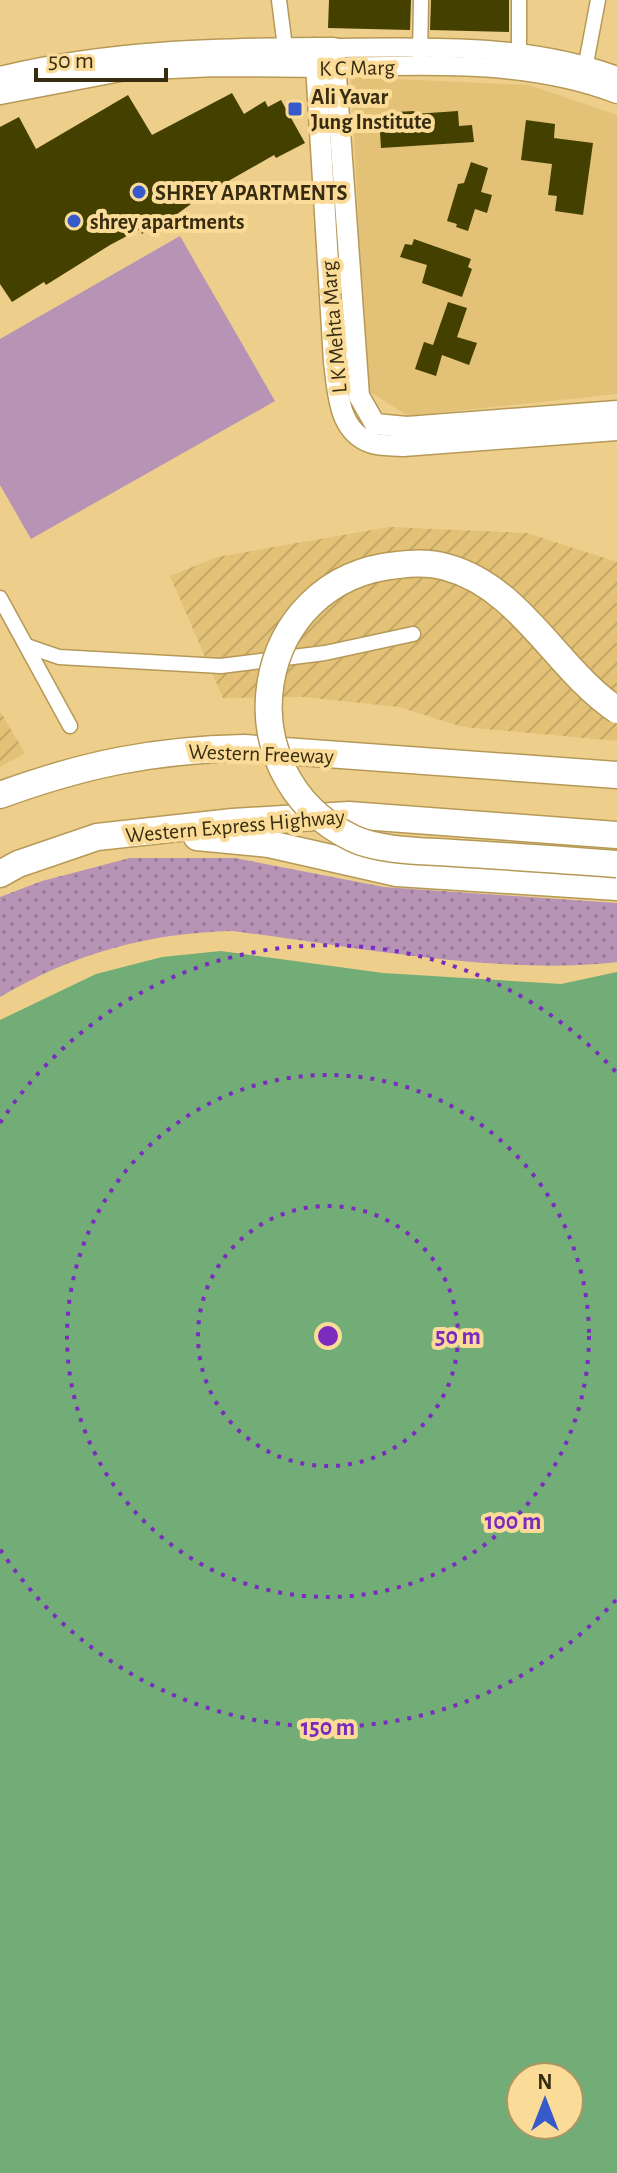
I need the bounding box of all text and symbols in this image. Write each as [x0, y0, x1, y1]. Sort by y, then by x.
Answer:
scale bar [36, 32, 166, 82]
text: 50 m [48, 49, 94, 73]
street label: K C Marg [319, 56, 395, 80]
place label: Ali Yavar Jung Institute [311, 86, 432, 133]
marker: Ali Yavar Jung Institute [286, 100, 304, 118]
place label: SHREY APARTMENTS [155, 182, 348, 204]
marker: SHREY APARTMENTS [130, 183, 148, 201]
place label: shrey apartments [90, 211, 245, 234]
marker: shrey apartments [65, 212, 83, 230]
street label: L K Mehta Marg [317, 260, 351, 394]
street label: Western Freeway [188, 740, 335, 768]
street label: Western Express Highway [125, 805, 346, 847]
centre of rings [314, 1322, 342, 1350]
text: 50 m [435, 1325, 481, 1349]
text: 100 m [485, 1510, 541, 1534]
text: 150 m [301, 1716, 355, 1740]
north arrow [505, 2061, 585, 2141]
text: N [537, 2071, 553, 2093]

